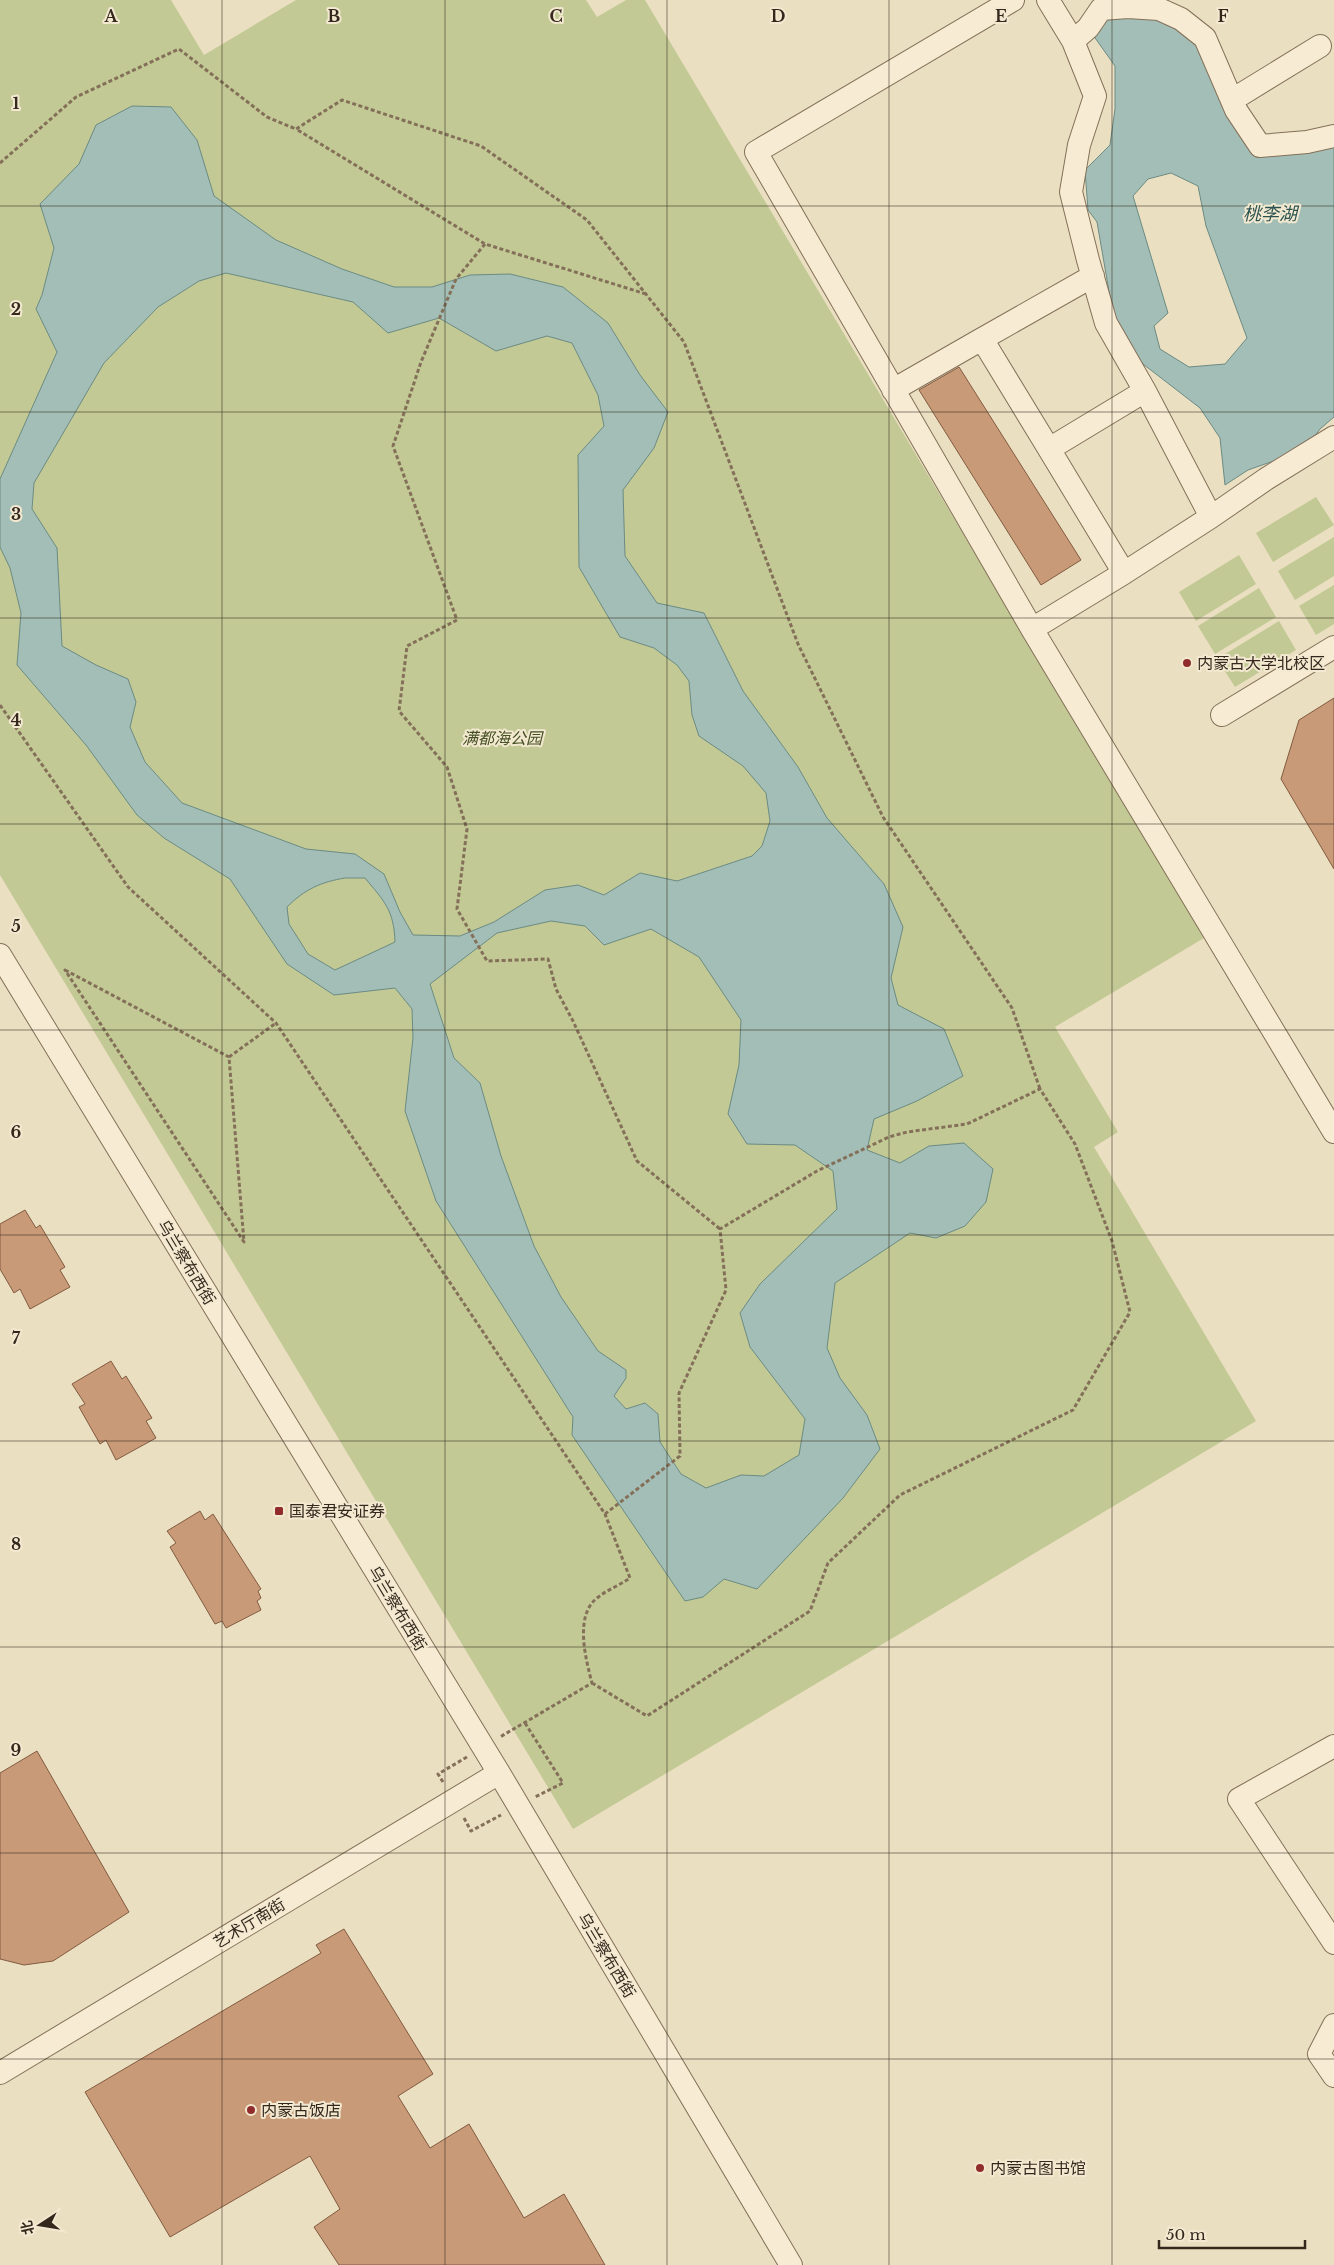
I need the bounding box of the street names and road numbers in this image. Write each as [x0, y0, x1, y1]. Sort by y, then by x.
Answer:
street label: 乌兰察布西街 [154, 1216, 220, 1308]
street label: 乌兰察布西街 [365, 1562, 431, 1654]
street label: 艺术厅南街 [210, 1894, 288, 1952]
street label: 乌兰察布西街 [574, 1909, 640, 2001]

